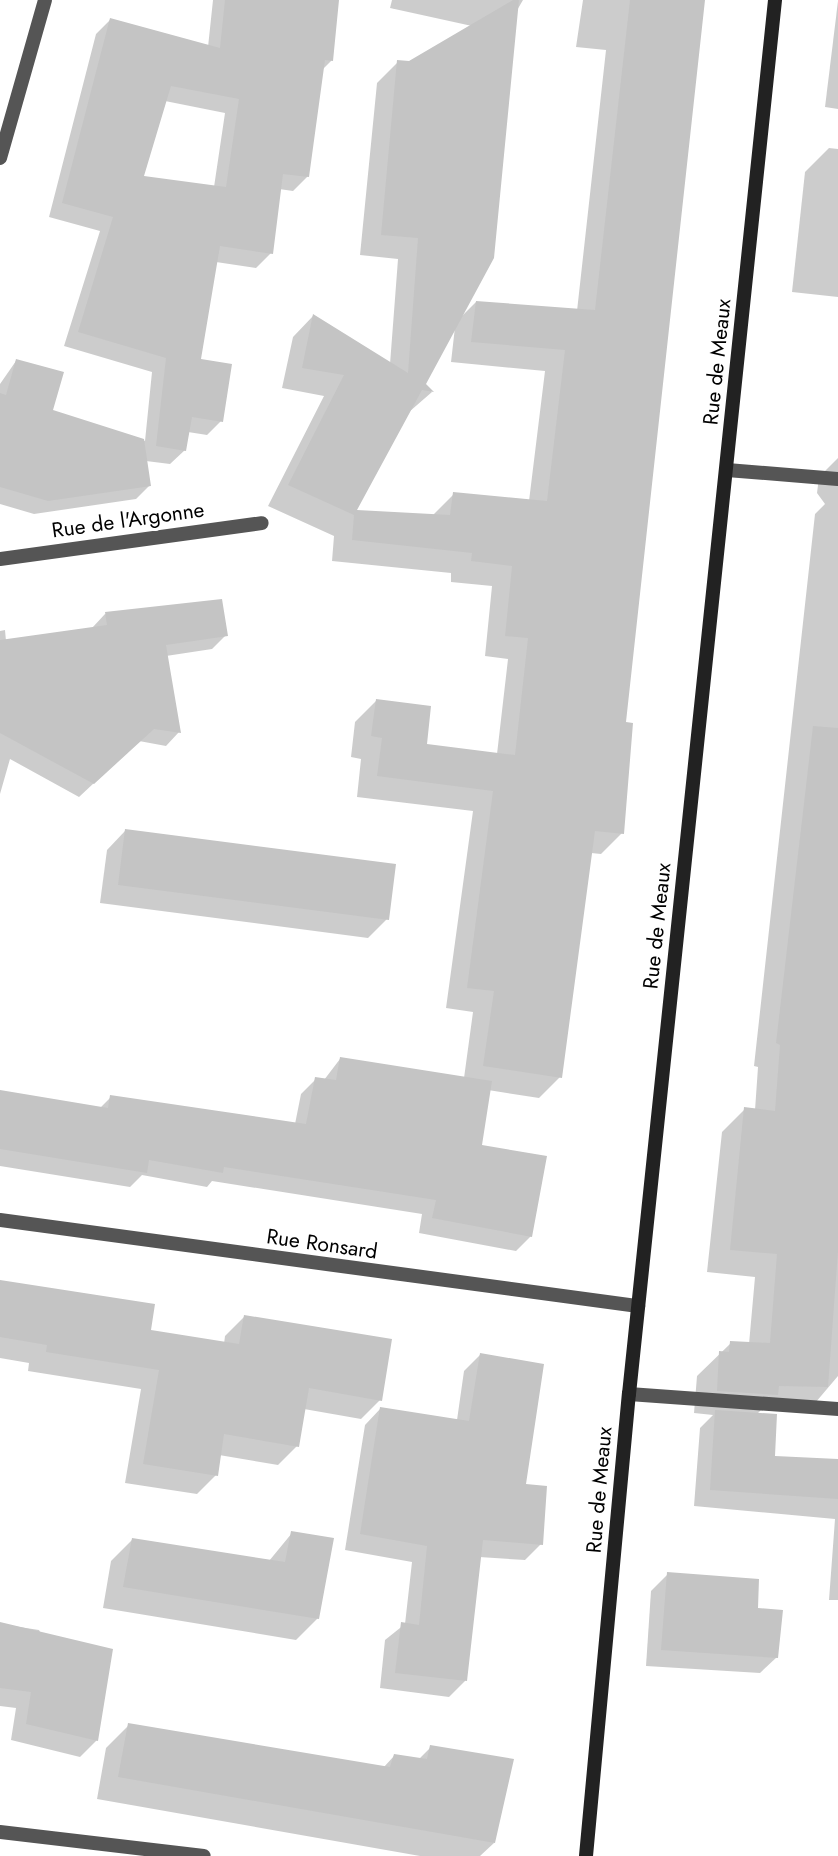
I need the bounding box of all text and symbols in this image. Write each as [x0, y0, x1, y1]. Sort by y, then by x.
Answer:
street label: Rue de Meaux [698, 298, 736, 426]
street label: Rue de l'Argonne [50, 497, 206, 543]
street label: Rue de Meaux [638, 862, 676, 990]
street label: Rue Ronsard [265, 1224, 379, 1264]
street label: Rue de Meaux [581, 1426, 617, 1554]

